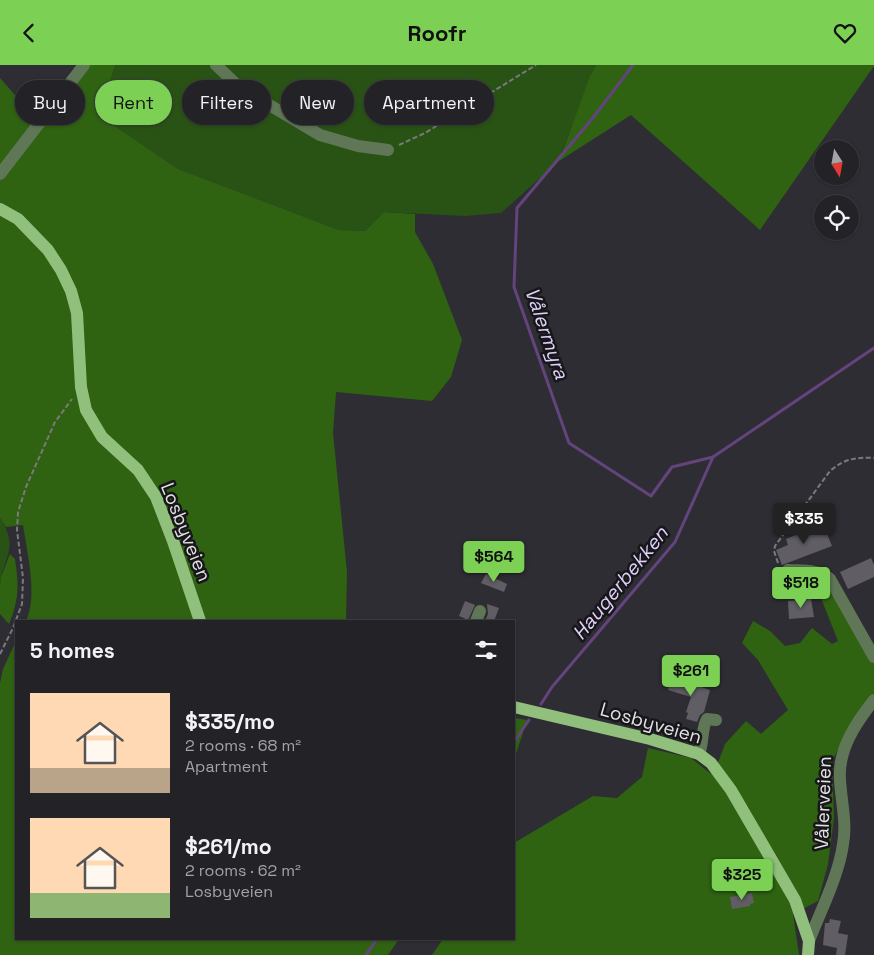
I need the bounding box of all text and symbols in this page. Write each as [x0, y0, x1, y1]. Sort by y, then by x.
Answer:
icon: back [15, 19, 43, 47]
text: Roofr [408, 19, 466, 47]
icon: heart [831, 19, 859, 47]
chip: Buy [15, 80, 85, 125]
chip: Rent [95, 80, 172, 125]
chip: Filters [182, 80, 271, 125]
chip: New [281, 80, 354, 125]
chip: Apartment [364, 80, 494, 125]
north arrow [814, 140, 859, 185]
map controls [814, 140, 859, 240]
button: locate [814, 195, 859, 240]
water label: Vålermyra [519, 284, 575, 383]
street label: Losbyveien [155, 479, 217, 585]
pin: $335 [774, 503, 834, 545]
text: $335 [785, 508, 823, 529]
water label: Haugerbekken [566, 520, 674, 645]
pin: $564 [464, 541, 524, 583]
text: $564 [474, 546, 514, 567]
pin: $518 [771, 567, 831, 609]
text: $518 [783, 572, 819, 593]
icon: filters [472, 636, 500, 664]
text: 5 homes [30, 637, 115, 664]
pin: $261 [661, 655, 721, 697]
text: $261 [673, 660, 709, 681]
street label: Losbyveien [597, 697, 705, 749]
text: $335/mo [185, 708, 275, 735]
icon: home [70, 713, 130, 773]
text: 2 rooms · 68 m² [185, 735, 301, 756]
text: Apartment [185, 756, 268, 777]
street label: Vålerveien [809, 756, 837, 850]
text: $261/mo [185, 833, 272, 860]
icon: home [70, 838, 130, 898]
pin: $325 [712, 859, 772, 901]
text: 2 rooms · 62 m² [185, 860, 301, 881]
text: $325 [723, 864, 761, 885]
text: Losbyveien [185, 881, 273, 902]

